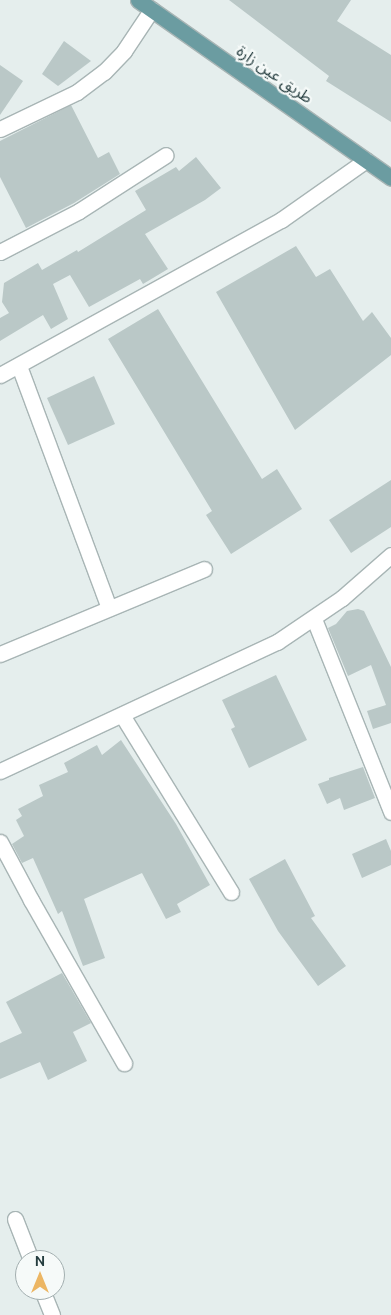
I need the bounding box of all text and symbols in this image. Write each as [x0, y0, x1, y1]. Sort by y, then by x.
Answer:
street label: طريق عين زارة [233, 41, 317, 107]
north arrow [15, 1250, 65, 1300]
text: N [35, 1253, 45, 1269]

